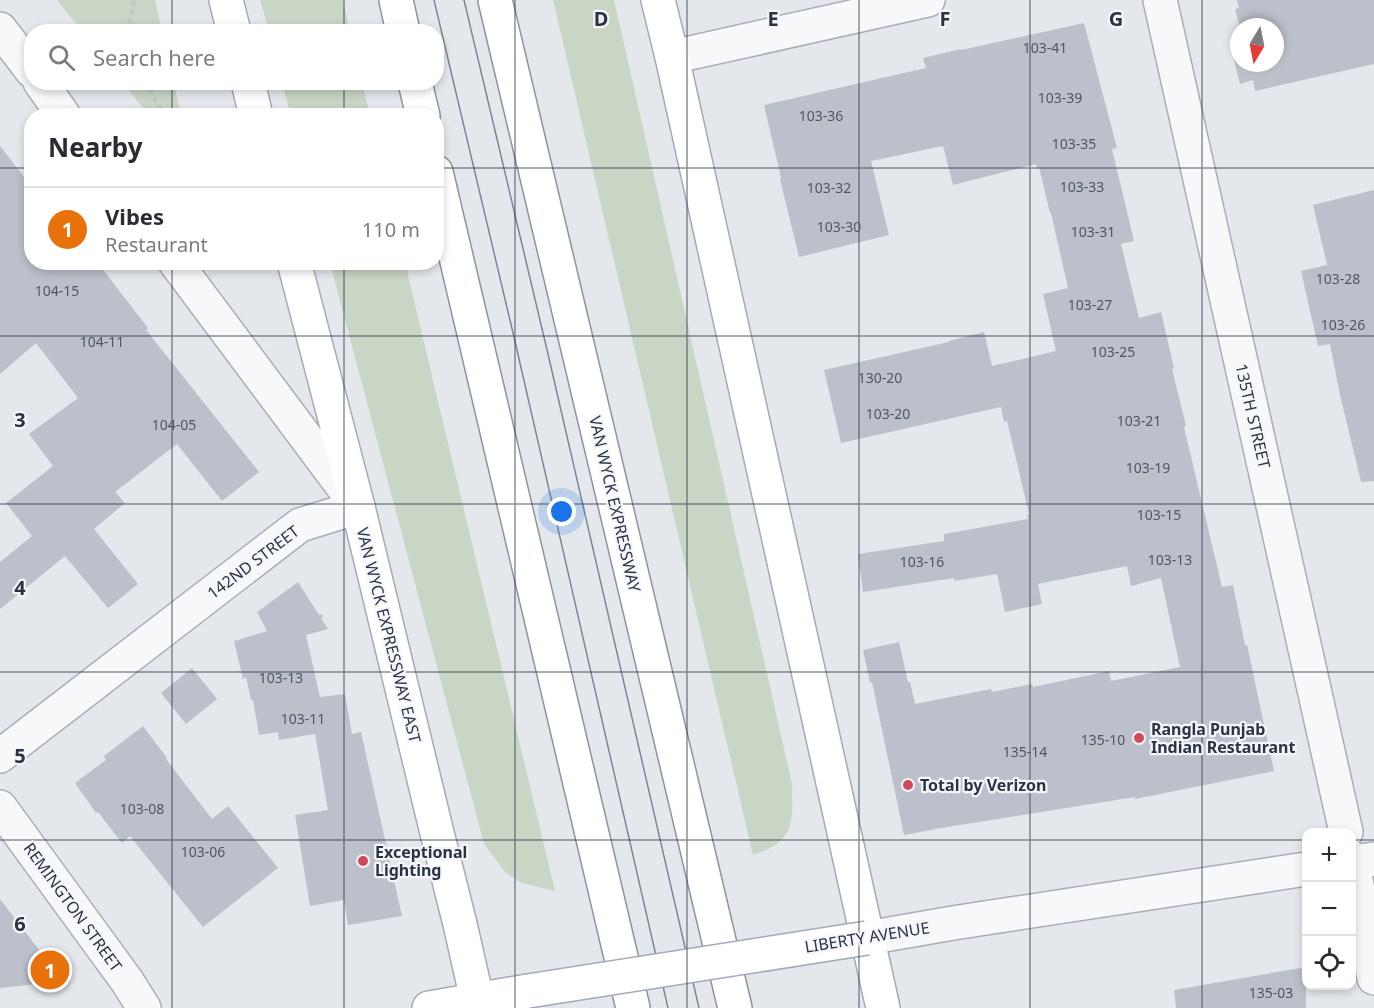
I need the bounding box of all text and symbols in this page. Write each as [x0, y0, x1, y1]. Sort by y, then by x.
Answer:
text: D [594, 5, 608, 32]
text: E [767, 5, 779, 32]
text: F [940, 5, 950, 32]
text: G [1109, 5, 1123, 32]
north arrow [1230, 18, 1284, 72]
search box [24, 24, 444, 90]
house number: 103-41 [1023, 38, 1067, 57]
icon: search [45, 41, 78, 74]
text: Search here [93, 42, 215, 72]
house number: 103-39 [1038, 88, 1082, 107]
house number: 103-36 [799, 106, 843, 125]
text: Nearby [48, 129, 143, 165]
house number: 103-35 [1052, 134, 1096, 153]
house number: 103-33 [1060, 177, 1104, 196]
house number: 103-32 [807, 178, 851, 197]
text: Vibes [105, 201, 164, 231]
text: 1 [62, 216, 73, 243]
text: 110 m [362, 216, 420, 243]
house number: 103-30 [817, 217, 861, 236]
house number: 103-31 [1071, 222, 1115, 241]
text: Restaurant [105, 231, 208, 258]
house number: 103-28 [1316, 269, 1360, 288]
house number: 104-15 [35, 281, 79, 300]
house number: 103-27 [1068, 295, 1112, 314]
house number: 103-26 [1321, 315, 1365, 334]
house number: 104-11 [80, 332, 124, 351]
house number: 103-25 [1091, 342, 1135, 361]
street label: 135TH STREET [1230, 362, 1276, 471]
house number: 130-20 [858, 368, 902, 387]
house number: 103-20 [866, 404, 910, 423]
text: 3 [14, 406, 26, 433]
house number: 103-21 [1117, 411, 1161, 430]
street label: VAN WYCK EXPRESSWAY [584, 414, 646, 595]
house number: 104-05 [152, 415, 196, 434]
house number: 103-19 [1126, 458, 1170, 477]
your location [547, 497, 576, 526]
house number: 103-15 [1137, 505, 1181, 524]
street label: 142ND STREET [203, 520, 304, 604]
street label: VAN WYCK EXPRESSWAY EAST [352, 525, 426, 745]
house number: 103-13 [1148, 550, 1192, 569]
house number: 103-16 [900, 552, 944, 571]
text: 4 [14, 574, 26, 601]
house number: 103-13 [259, 668, 303, 687]
house number: 103-11 [281, 709, 325, 728]
place label: Rangla Punjab Indian Restaurant [1151, 718, 1295, 758]
house number: 135-10 [1081, 730, 1125, 749]
marker: Rangla Punjab Indian Restaurant [1132, 731, 1146, 745]
text: 5 [14, 742, 26, 769]
house number: 135-14 [1003, 742, 1047, 761]
place label: Total by Verizon [920, 774, 1047, 796]
marker: Total by Verizon [901, 778, 915, 792]
house number: 103-08 [120, 799, 164, 818]
map controls [1302, 828, 1356, 990]
button: + [1302, 828, 1356, 882]
street label: REMINGTON STREET [19, 838, 127, 976]
place label: Exceptional Lighting [375, 841, 467, 881]
house number: 103-06 [181, 842, 225, 861]
marker: Exceptional Lighting [356, 854, 370, 868]
button: − [1302, 882, 1356, 936]
text: 6 [14, 910, 26, 937]
street label: LIBERTY AVENUE [803, 916, 931, 958]
button: locate [1302, 936, 1356, 990]
pin: 1 [31, 948, 70, 992]
house number: 135-03 [1249, 983, 1293, 1002]

